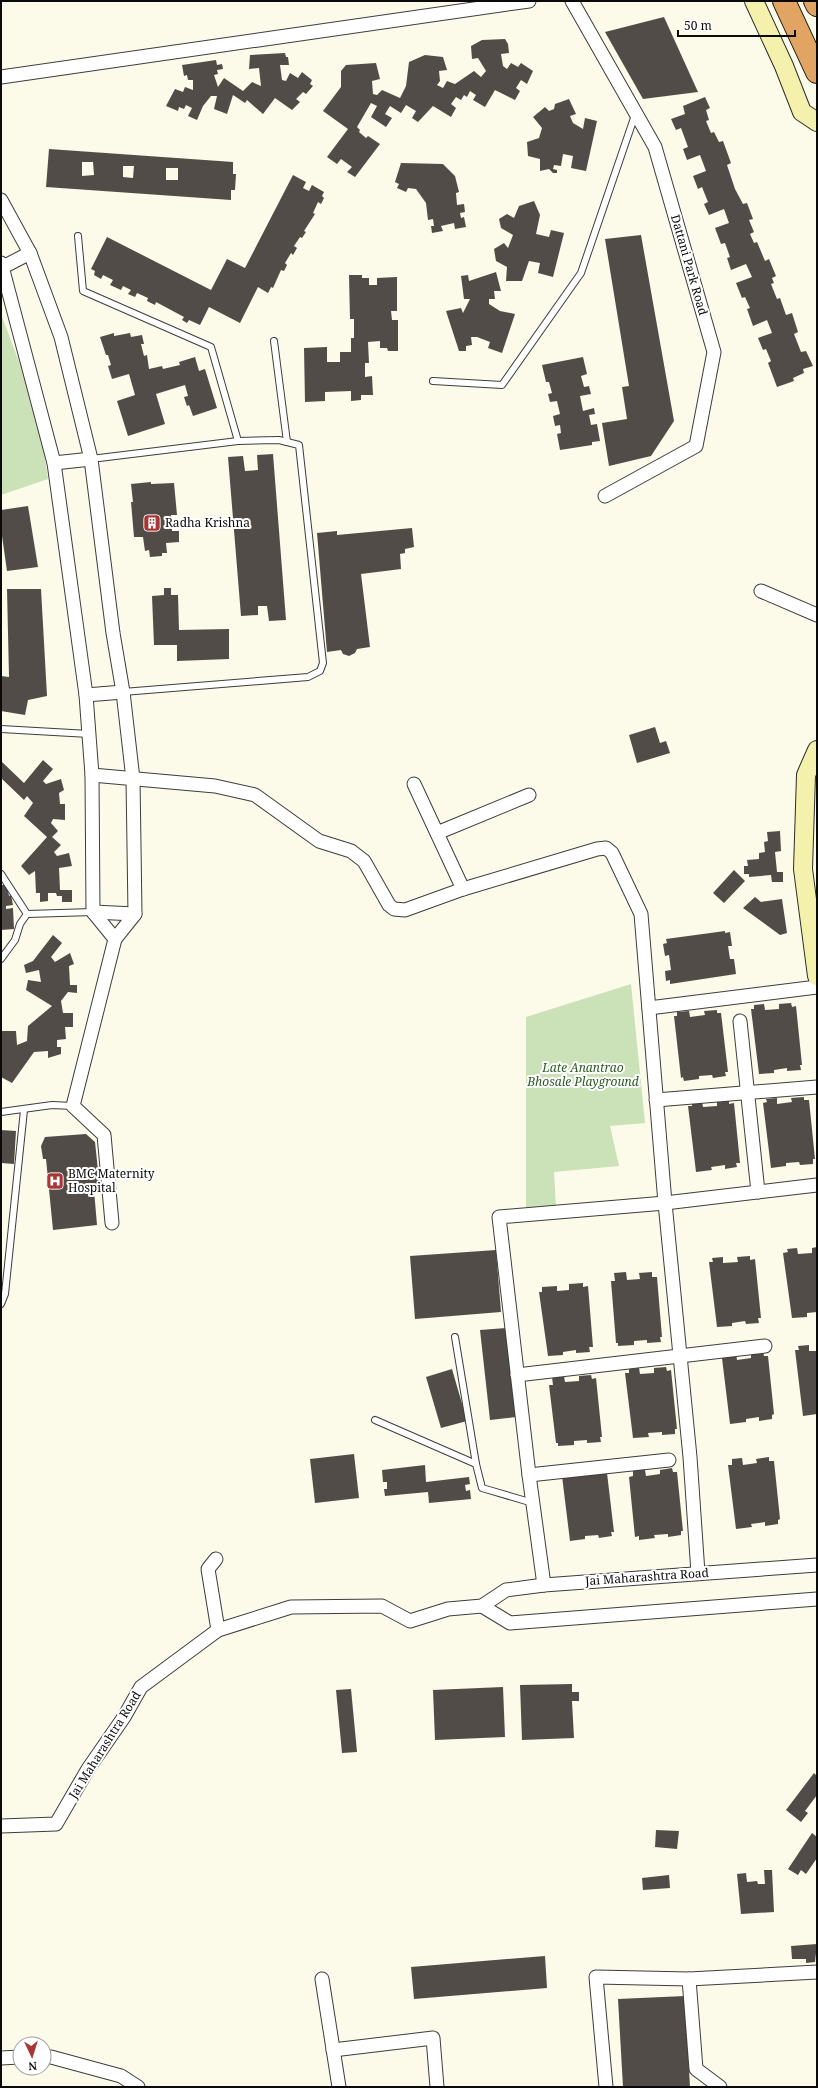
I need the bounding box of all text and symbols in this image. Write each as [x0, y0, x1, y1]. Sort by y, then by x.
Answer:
scale bar [678, 12, 795, 38]
text: 50 m [684, 17, 712, 34]
street label: Dattani Park Road [667, 212, 712, 318]
building icon: Radha Krishna [142, 513, 162, 533]
place label: Radha Krishna [165, 514, 250, 531]
park label: Late Anantrao Bhosale Playground [526, 1059, 639, 1090]
place label: BMC Maternity Hospital [68, 1165, 155, 1196]
hospital icon: BMC Maternity Hospital [45, 1171, 65, 1191]
street label: Jai Maharashtra Road [584, 1564, 710, 1589]
street label: Jai Maharashtra Road [64, 1687, 145, 1803]
north arrow [12, 2036, 52, 2076]
text: N [28, 2059, 38, 2074]

